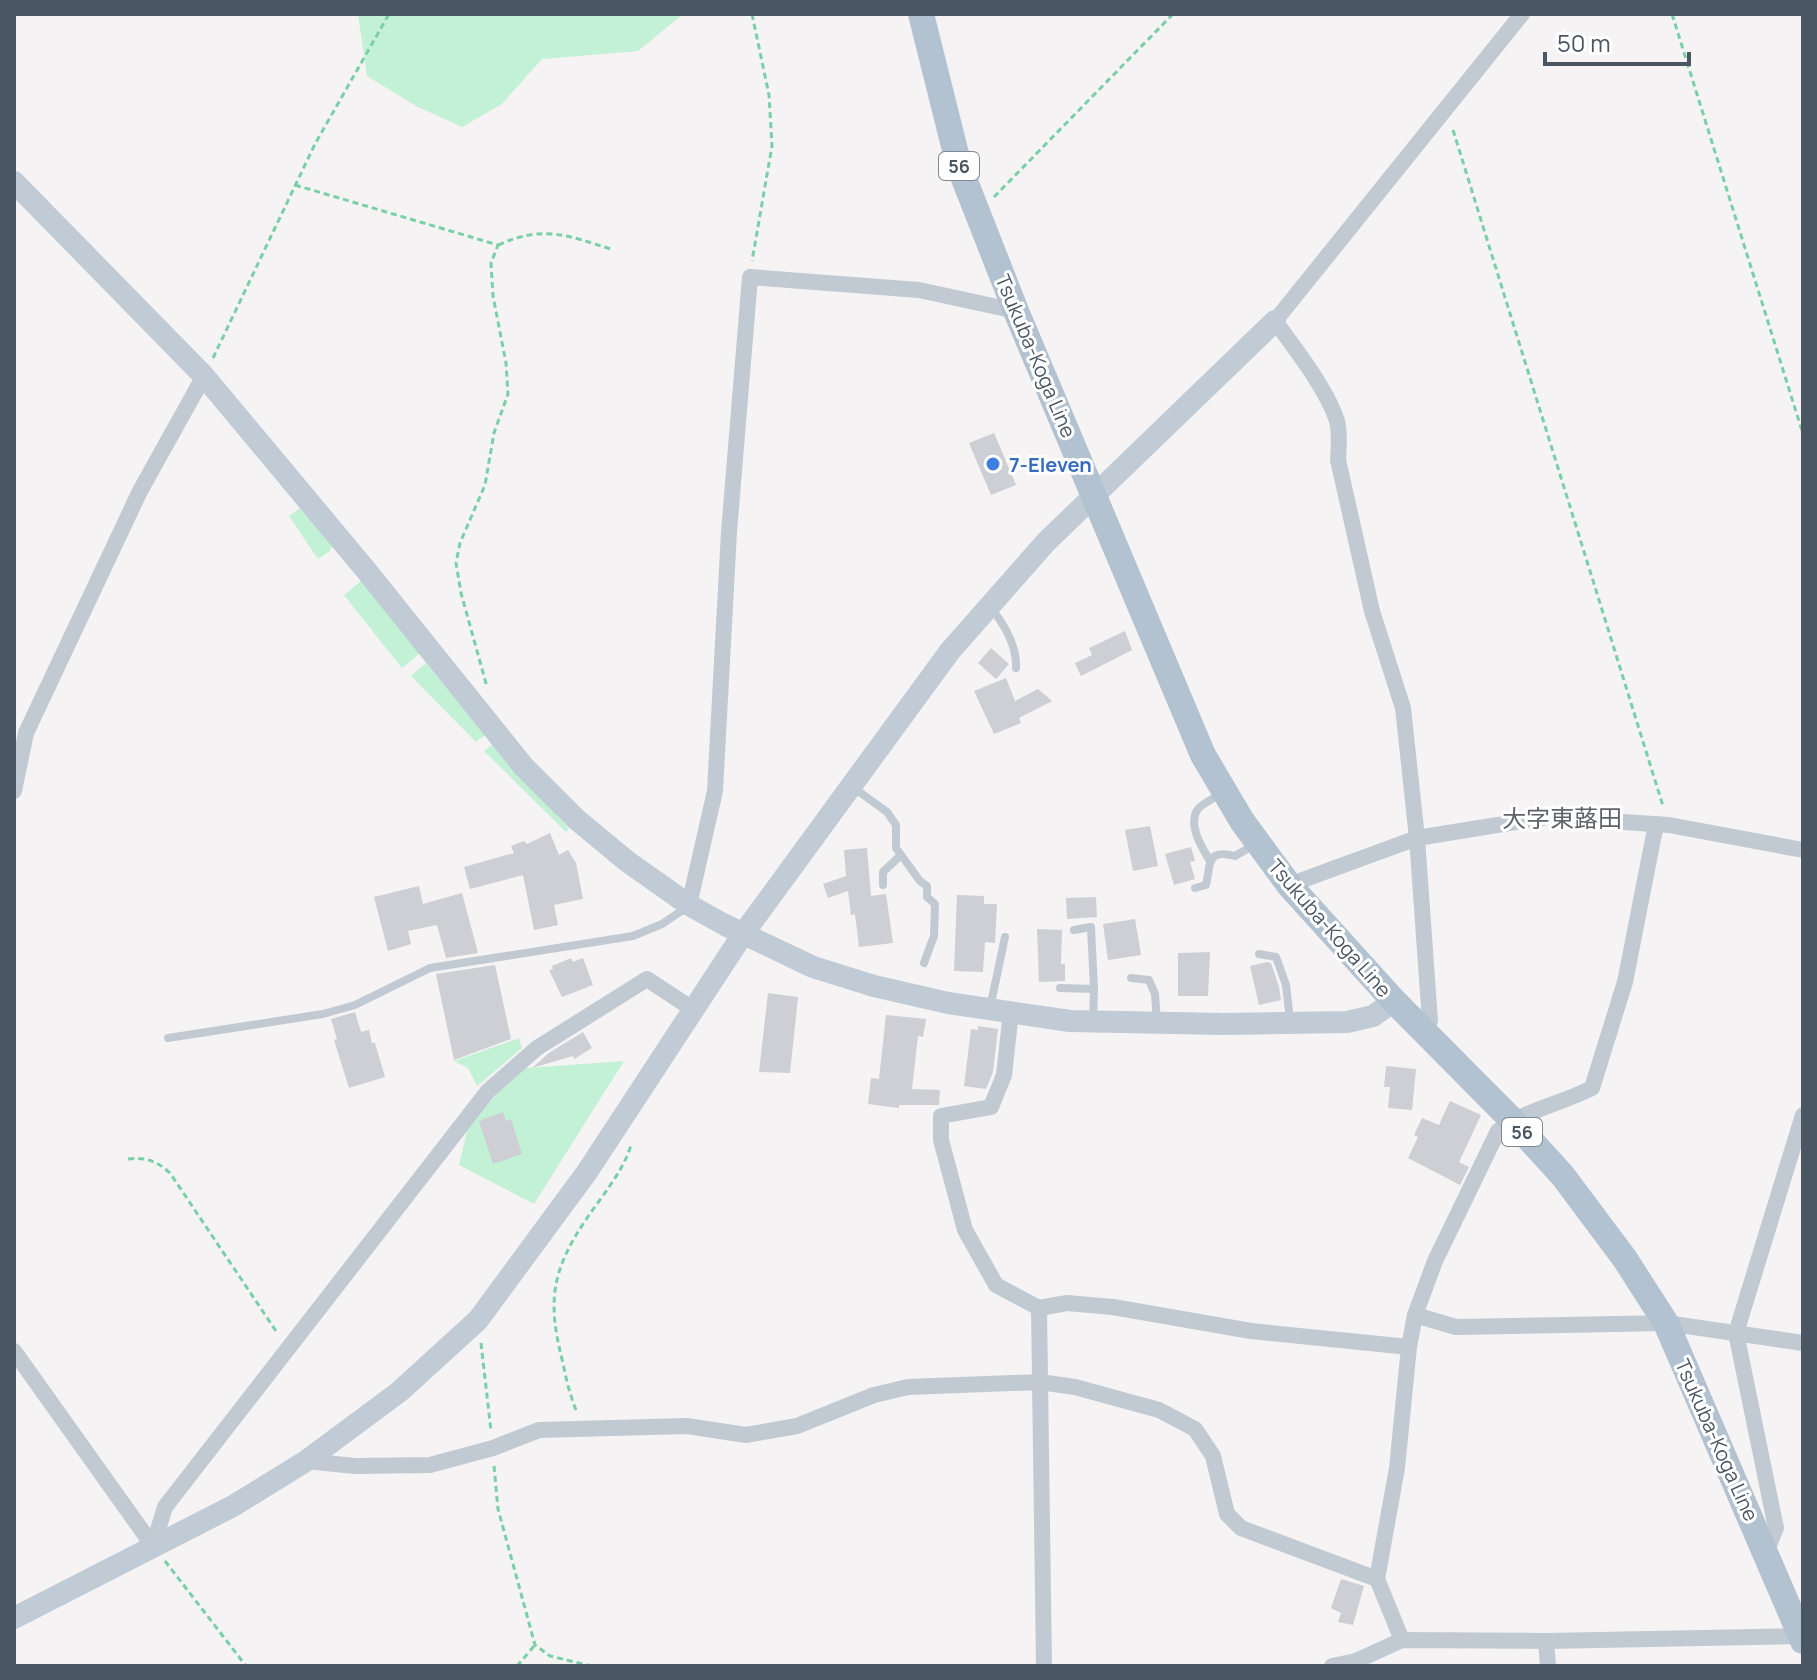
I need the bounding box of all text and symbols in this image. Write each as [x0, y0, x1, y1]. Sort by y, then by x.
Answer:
scale bar [1545, 16, 1689, 66]
text: 50 m [1557, 26, 1611, 59]
road number: 56 [939, 152, 979, 180]
street label: Tsukuba-Koga Line [989, 270, 1083, 442]
place label: 7-Eleven [1009, 451, 1092, 478]
marker: 7-Eleven [984, 455, 1002, 473]
district label: 大字東蕗田 [1502, 801, 1622, 834]
street label: Tsukuba-Koga Line [1263, 853, 1397, 1003]
road number: 56 [1502, 1118, 1542, 1146]
street label: Tsukuba-Koga Line [1669, 1355, 1765, 1525]

